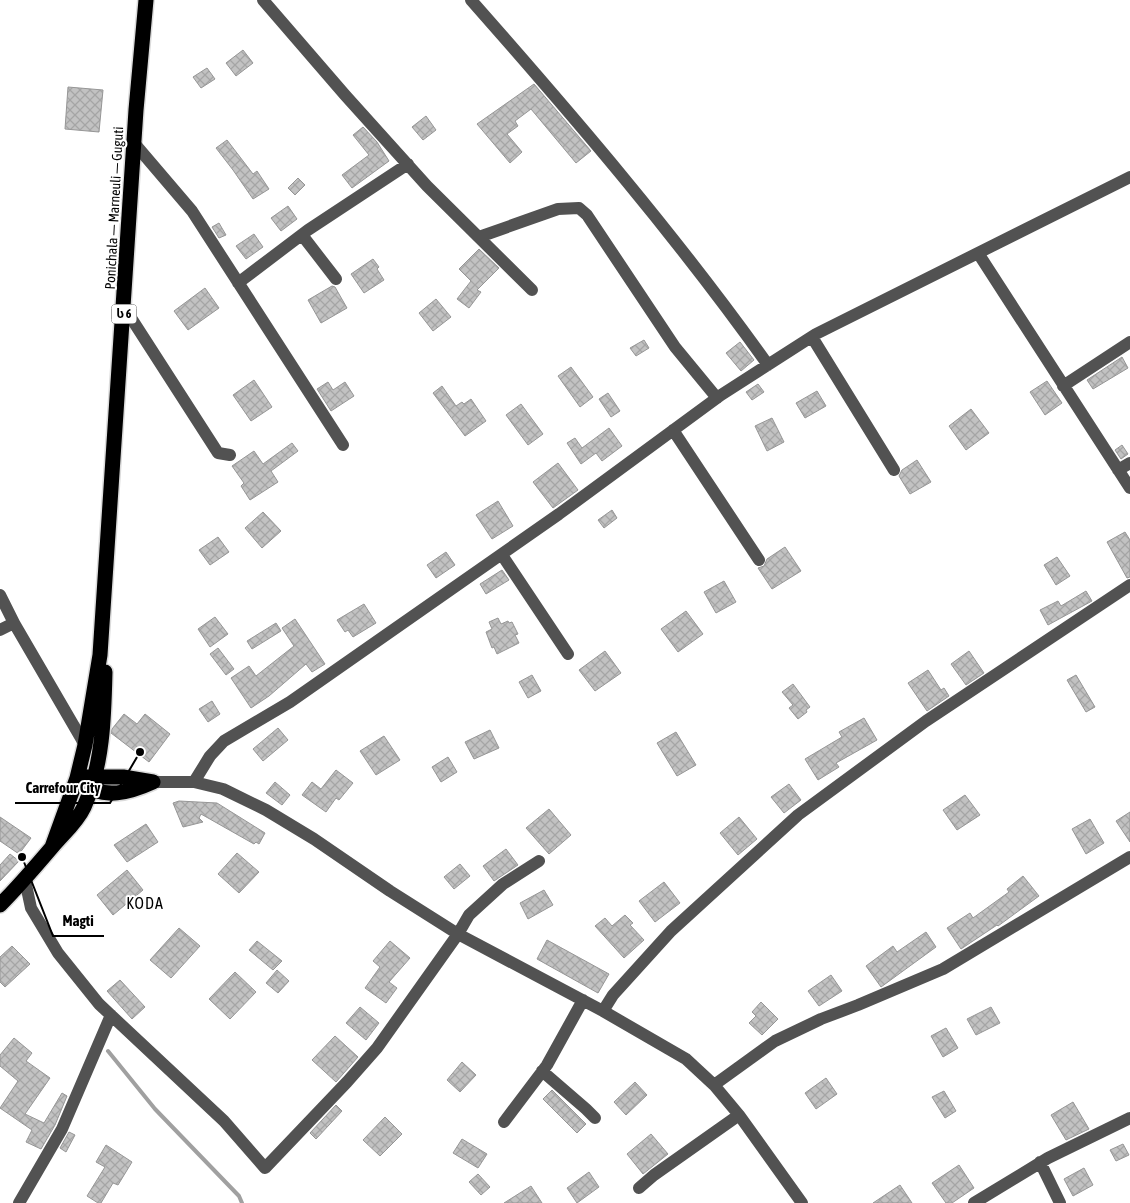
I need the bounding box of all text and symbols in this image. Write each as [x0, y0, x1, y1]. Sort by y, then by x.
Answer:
street label: Ponichala — Marneuli — Guguti [102, 126, 126, 290]
road number: ს 6 [112, 304, 136, 324]
callout: Carrefour City [15, 773, 110, 803]
text: Carrefour City [25, 779, 101, 796]
district label: KODA [126, 894, 164, 912]
callout: Magti [53, 906, 104, 936]
text: Magti [62, 912, 94, 929]

